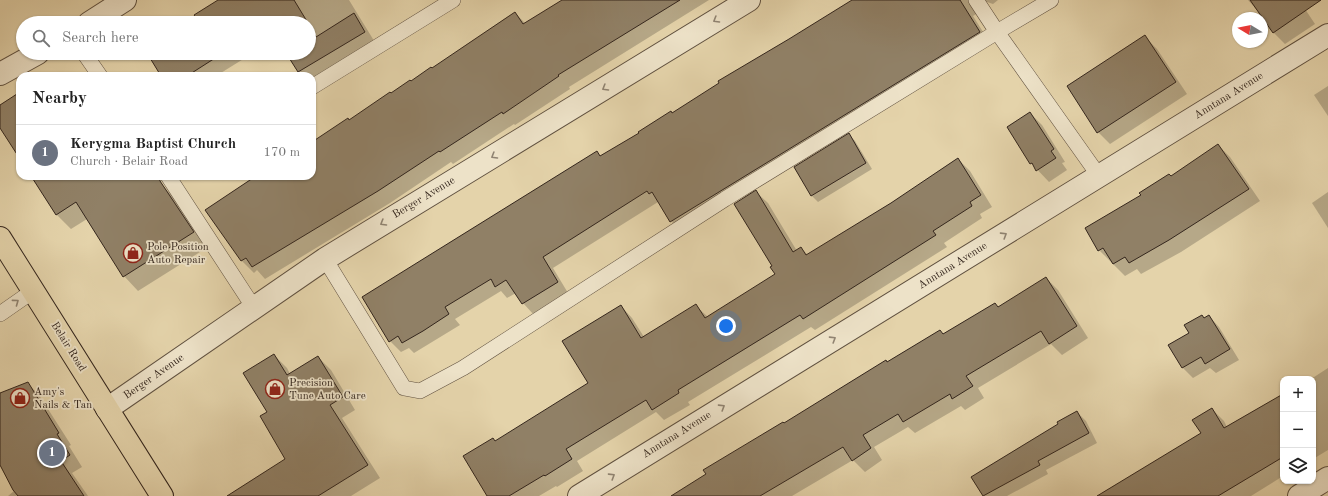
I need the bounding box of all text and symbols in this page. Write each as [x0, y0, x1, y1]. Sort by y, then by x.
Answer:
north arrow [1232, 12, 1268, 48]
search box [16, 16, 316, 60]
one-way arrow [713, 16, 720, 23]
icon: search [30, 27, 52, 49]
text: Search here [62, 31, 139, 46]
street label: Anntana Avenue [1193, 70, 1265, 122]
one-way arrow [602, 83, 609, 91]
text: Nearby [32, 90, 87, 107]
text: Kerygma Baptist Church [70, 137, 236, 152]
text: 1 [41, 146, 49, 159]
text: 170 m [263, 146, 300, 159]
one-way arrow [491, 151, 498, 158]
text: Church · Belair Road [70, 155, 188, 168]
street label: Berger Avenue [391, 175, 457, 221]
one-way arrow [380, 219, 387, 226]
one-way arrow [1000, 232, 1007, 239]
street label: Anntana Avenue [917, 240, 989, 292]
shop icon: Pole Position Auto Repair [122, 242, 144, 264]
place label: Pole Position Auto Repair [147, 242, 209, 266]
one-way arrow [12, 300, 19, 307]
your location [716, 316, 736, 336]
street label: Belair Road [48, 320, 88, 374]
one-way arrow [829, 337, 836, 344]
street label: Berger Avenue [122, 352, 186, 402]
map controls [1280, 376, 1316, 484]
button: + [1280, 376, 1316, 412]
shop icon: Precision Tune Auto Care [264, 378, 286, 400]
place label: Precision Tune Auto Care [289, 378, 366, 402]
shop icon: Amy's Nails & Tan [9, 387, 31, 409]
place label: Amy's Nails & Tan [34, 387, 92, 411]
one-way arrow [718, 405, 725, 412]
street label: Anntana Avenue [641, 409, 713, 461]
button: − [1280, 412, 1316, 448]
pin: 1 [39, 438, 65, 468]
button: layers [1280, 448, 1316, 484]
one-way arrow [608, 473, 615, 480]

